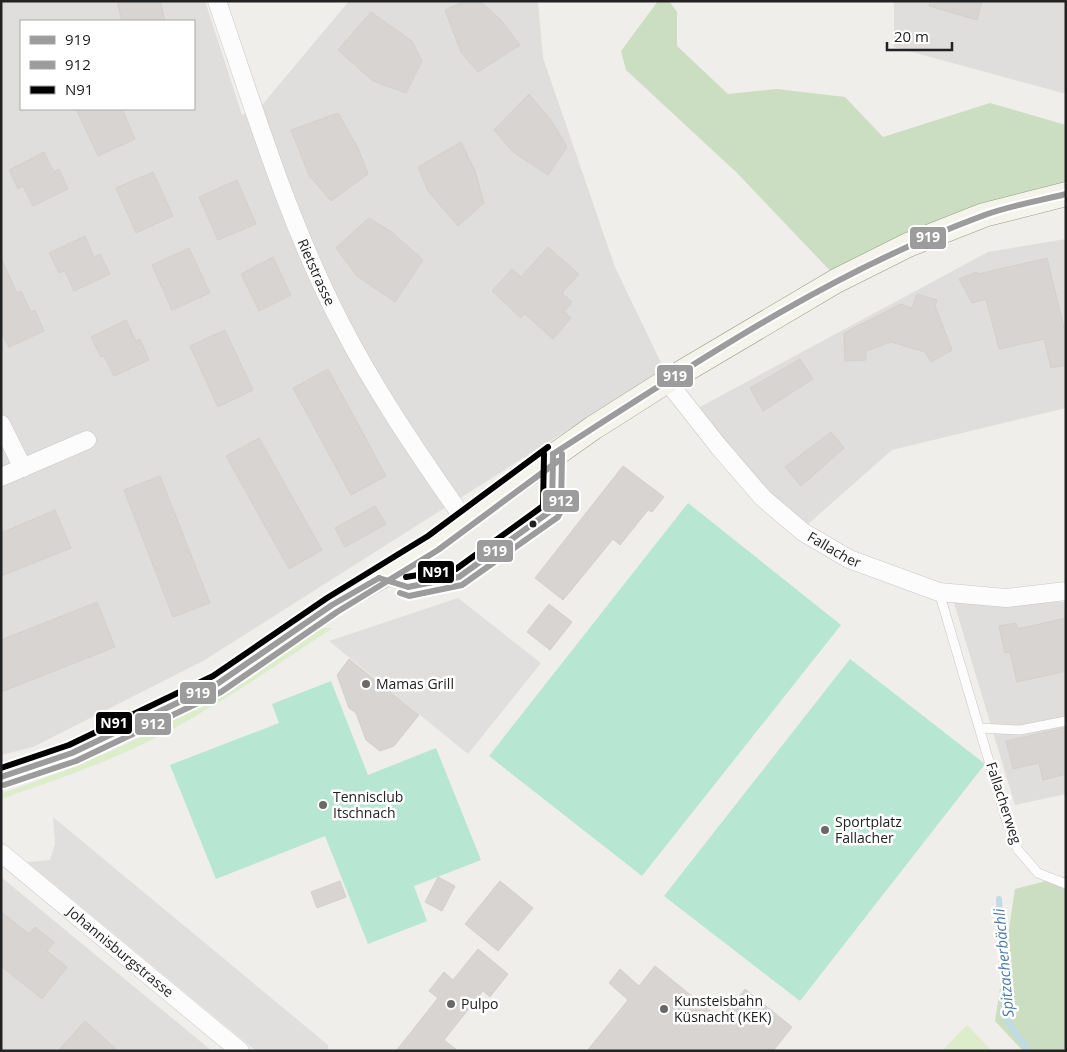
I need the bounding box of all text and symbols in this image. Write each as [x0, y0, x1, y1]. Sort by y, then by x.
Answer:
legend [20, 20, 195, 110]
scale bar [887, 20, 952, 52]
text: 20 m [894, 26, 929, 46]
text: 919 [65, 29, 91, 49]
text: 912 [65, 54, 91, 74]
text: N91 [65, 79, 93, 99]
line badge: 919 [909, 226, 947, 250]
text: 919 [916, 227, 940, 246]
street label: Rietstrasse [294, 236, 340, 309]
line badge: 919 [656, 364, 694, 388]
text: 919 [663, 366, 687, 385]
line badge: 912 [542, 489, 580, 513]
text: 912 [549, 491, 573, 510]
unlabelled marker [528, 519, 538, 529]
street label: Fallacher [804, 527, 864, 572]
line badge: 919 [476, 539, 514, 563]
text: 919 [483, 541, 507, 560]
line badge: N91 [417, 560, 455, 584]
text: N91 [422, 562, 450, 581]
place label: Mamas Grill [376, 674, 454, 693]
marker: Mamas Grill [360, 678, 372, 690]
line badge: 919 [179, 681, 217, 705]
text: 919 [186, 683, 210, 702]
line badge: N91 [95, 711, 133, 735]
line badge: 912 [134, 712, 172, 736]
text: N91 [100, 713, 128, 732]
text: 912 [141, 714, 165, 733]
street label: Fallacherweg [982, 759, 1027, 847]
place label: Tennisclub Itschnach [333, 787, 403, 822]
marker: Tennisclub Itschnach [317, 799, 329, 811]
place label: Sportplatz Fallacher [835, 812, 902, 847]
marker: Sportplatz Fallacher [819, 824, 831, 836]
street label: Johannisburgstrasse [62, 901, 178, 1001]
water label: Spitzacherbächli [988, 908, 1018, 1018]
place label: Kunsteisbahn Küsnacht (KEK) [674, 991, 771, 1026]
place label: Pulpo [461, 994, 499, 1013]
marker: Pulpo [445, 998, 457, 1010]
marker: Kunsteisbahn Küsnacht (KEK) [658, 1003, 670, 1015]

